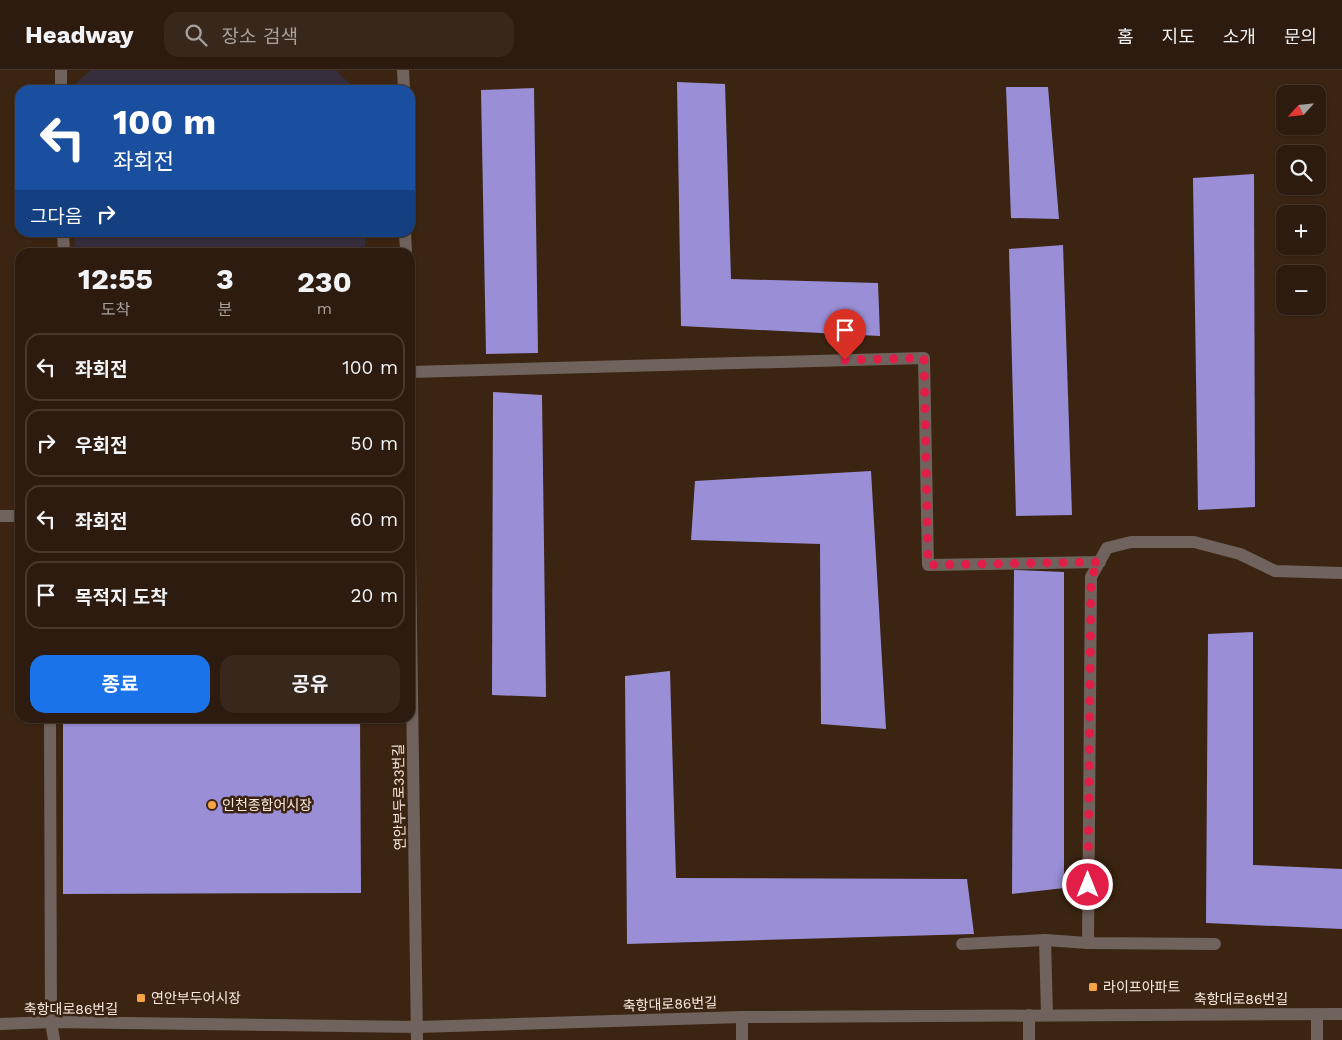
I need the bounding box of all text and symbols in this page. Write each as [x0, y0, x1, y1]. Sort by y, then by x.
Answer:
search box [164, 12, 514, 57]
text: Headway [25, 21, 134, 49]
icon: search [182, 21, 210, 49]
text: 장소 검색 [222, 25, 298, 48]
text: 홈 [1117, 26, 1134, 47]
text: 지도 [1162, 26, 1195, 47]
text: 소개 [1223, 26, 1256, 47]
text: 문의 [1284, 26, 1317, 47]
north arrow [1276, 85, 1326, 135]
map controls [1276, 85, 1326, 315]
text: 100 m [113, 101, 216, 143]
icon: left [30, 105, 95, 170]
button: search [1276, 145, 1326, 195]
text: 좌회전 [113, 149, 174, 174]
icon: right [92, 200, 120, 228]
text: 그다음 [30, 205, 82, 228]
button: + [1276, 205, 1326, 255]
text: 12:55 [78, 261, 153, 296]
text: 3 [216, 261, 234, 296]
text: 230 [297, 264, 352, 299]
button: − [1276, 265, 1326, 315]
text: m [317, 299, 332, 318]
text: 도착 [101, 300, 130, 319]
text: 분 [218, 300, 232, 319]
pin [824, 309, 866, 360]
icon: arrive [831, 316, 859, 344]
icon: left [32, 353, 60, 381]
text: 100 m [342, 356, 398, 379]
text: 좌회전 [75, 358, 127, 381]
icon: right [32, 429, 60, 457]
text: 50 m [351, 432, 398, 455]
text: 우회전 [75, 434, 127, 457]
icon: left [32, 505, 60, 533]
text: 60 m [350, 508, 398, 531]
text: 좌회전 [75, 510, 127, 533]
icon: arrive [32, 581, 60, 609]
text: 20 m [351, 584, 398, 607]
text: 목적지 도착 [75, 586, 168, 609]
button: 종료 [30, 655, 210, 713]
button: 공유 [220, 655, 400, 713]
street label: 연안부두로33번길 [390, 744, 408, 850]
place label: 인천종합어시장 [222, 797, 312, 813]
marker: 인천종합어시장 [206, 799, 218, 811]
position arrow [1061, 858, 1113, 910]
place label: 라이프아파트 [1103, 979, 1180, 995]
marker: 라이프아파트 [1087, 981, 1099, 993]
place label: 연안부두어시장 [151, 990, 241, 1006]
street label: 축항대로86번길 [1194, 991, 1288, 1007]
marker: 연안부두어시장 [135, 992, 147, 1004]
street label: 축항대로86번길 [623, 994, 717, 1014]
street label: 축항대로86번길 [24, 1001, 118, 1017]

